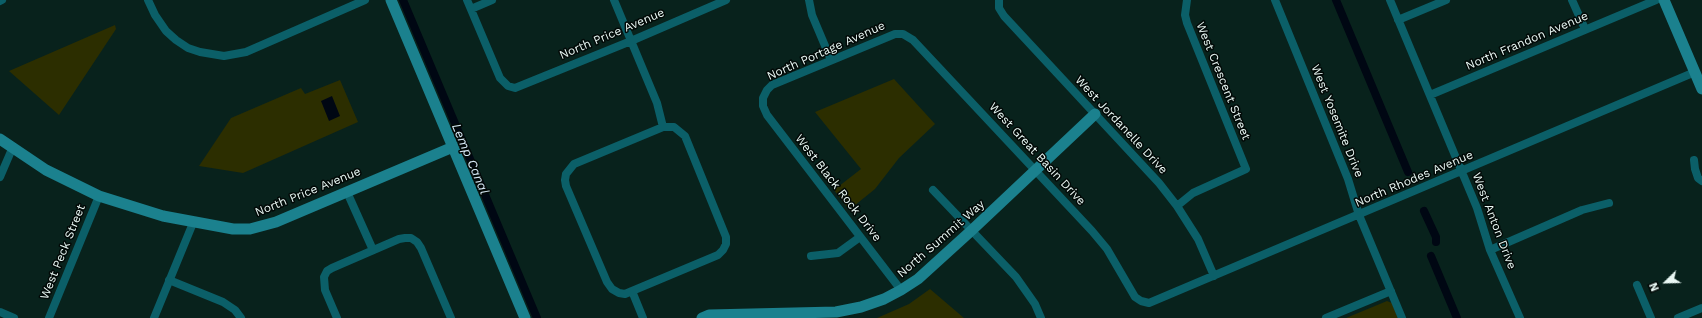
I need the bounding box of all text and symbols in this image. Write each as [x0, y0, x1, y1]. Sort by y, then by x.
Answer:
street label: North Price Avenue [557, 5, 667, 63]
street label: North Frandon Avenue [1464, 9, 1590, 73]
street label: North Portage Avenue [765, 18, 887, 84]
street label: West Crescent Street [1193, 20, 1253, 142]
street label: West Yosemite Drive [1308, 62, 1366, 180]
street label: West Jordanelle Drive [1072, 73, 1170, 177]
street label: West Great Basin Drive [986, 100, 1088, 208]
water label: Lemp Canal [448, 121, 492, 197]
street label: West Black Rock Drive [792, 132, 884, 244]
street label: North Rhodes Avenue [1353, 148, 1475, 210]
street label: North Price Avenue [253, 164, 363, 220]
street label: West Anton Drive [1469, 171, 1519, 271]
street label: North Summit Way [894, 197, 988, 281]
street label: West Peck Street [37, 202, 89, 302]
north arrow [1646, 262, 1686, 302]
text: N [1647, 281, 1662, 293]

